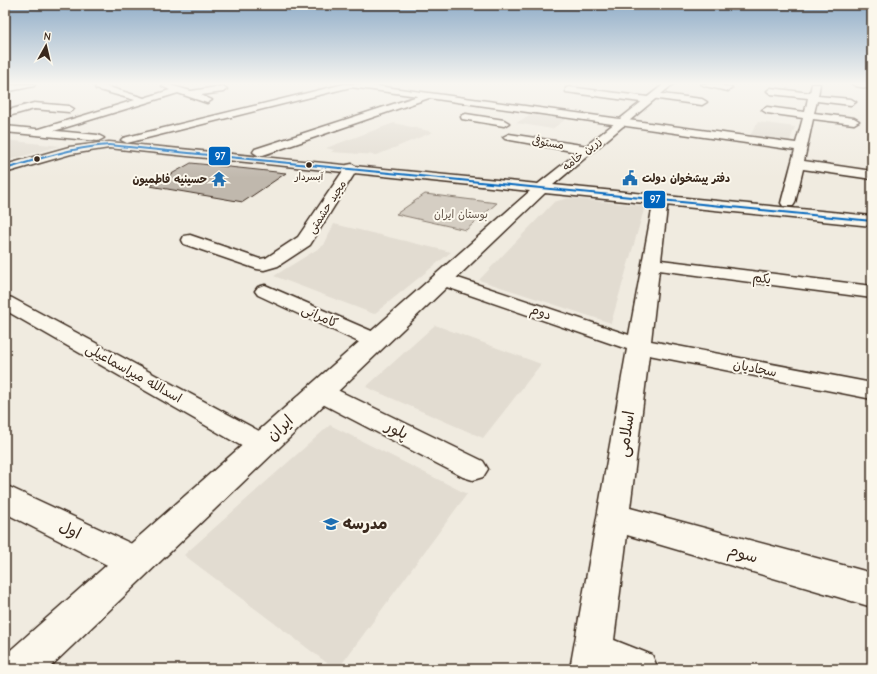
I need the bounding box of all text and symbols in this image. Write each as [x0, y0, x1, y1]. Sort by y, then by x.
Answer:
north arrow [26, 26, 66, 66]
text: N [43, 30, 52, 44]
street label: مستوفی [531, 132, 565, 153]
street label: زرین خامه [560, 134, 604, 174]
line badge: 97 [208, 146, 231, 166]
text: 97 [215, 150, 225, 163]
unlabelled marker [32, 154, 42, 164]
marker: آبسردار [304, 160, 314, 170]
public building icon: دفتر پیشخوان دولت [621, 169, 639, 187]
temple icon: حسینیه فاطمیون [210, 170, 228, 188]
place label: آبسردار [294, 171, 324, 183]
place label: دفتر پیشخوان دولت [642, 172, 730, 186]
place label: حسینیه فاطمیون [132, 173, 207, 187]
street label: مجید حشمتی [305, 178, 350, 237]
line badge: 97 [643, 190, 666, 209]
text: 97 [650, 193, 660, 206]
park label: بوستان ایران [434, 208, 488, 222]
street label: یکم [752, 269, 772, 290]
street label: کامرانی [299, 301, 341, 333]
street label: دوم [528, 301, 553, 325]
street label: اسدالله میراسماعیلی [82, 340, 185, 407]
street label: سجادیان [732, 356, 778, 381]
street label: اسلامی [614, 410, 639, 458]
street label: ایران [263, 411, 297, 445]
street label: پلور [380, 416, 411, 444]
school or university icon: مدرسه [322, 515, 340, 533]
place label: مدرسه [343, 515, 388, 533]
street label: اول [56, 517, 84, 543]
street label: سوم [725, 541, 760, 570]

